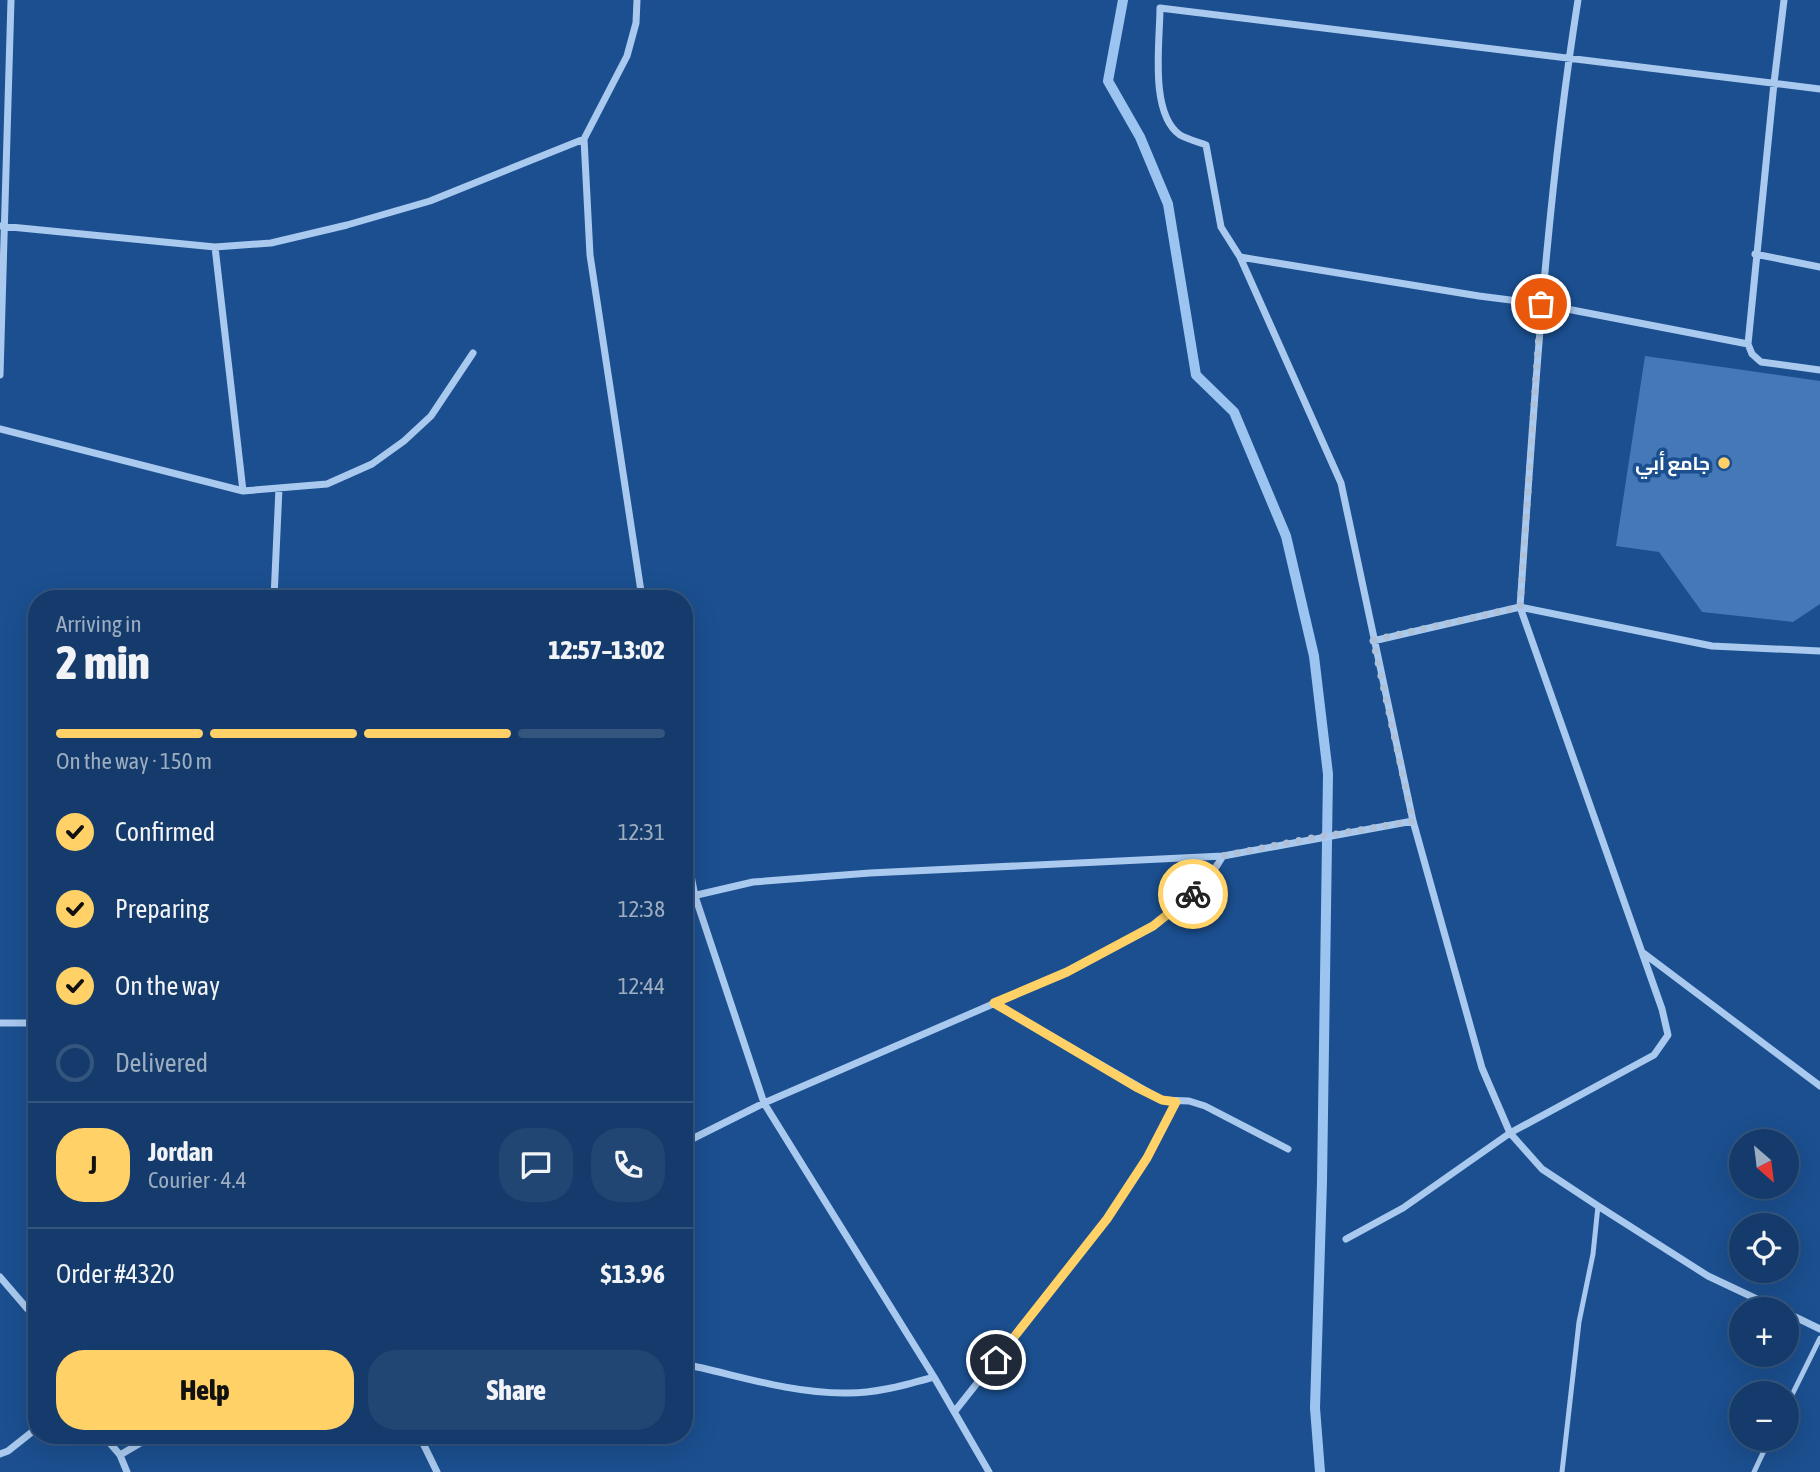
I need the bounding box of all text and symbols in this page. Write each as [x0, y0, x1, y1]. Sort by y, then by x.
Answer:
pin [1511, 274, 1571, 334]
icon: bag [1522, 285, 1560, 323]
place label: جامع أبي [1635, 450, 1710, 479]
marker: جامع أبي [1716, 455, 1732, 471]
text: Arriving in [56, 611, 142, 637]
text: 12:57–13:02 [548, 635, 665, 665]
text: 2 min [56, 636, 150, 689]
text: On the way · 150 m [56, 748, 212, 774]
icon: check [56, 813, 94, 851]
text: Confirmed [115, 817, 215, 847]
text: 12:31 [618, 819, 665, 845]
courier [1158, 859, 1228, 929]
icon: bike [1174, 875, 1212, 913]
icon: check [56, 890, 94, 928]
text: Preparing [115, 894, 209, 924]
text: 12:38 [618, 896, 665, 922]
icon: check [56, 967, 94, 1005]
text: On the way [115, 971, 220, 1001]
text: 12:44 [618, 973, 665, 999]
text: Delivered [115, 1048, 208, 1078]
button: chat [499, 1128, 573, 1202]
button: phone [591, 1128, 665, 1202]
north arrow [1729, 1129, 1799, 1199]
map controls [1729, 1129, 1799, 1451]
text: Jordan [148, 1137, 213, 1167]
text: J [89, 1150, 97, 1180]
text: Courier · 4.4 [148, 1167, 247, 1193]
button: locate [1729, 1213, 1799, 1283]
text: Order #4320 [56, 1259, 175, 1289]
text: $13.96 [601, 1259, 665, 1289]
button: + [1729, 1297, 1799, 1367]
pin [966, 1330, 1026, 1390]
icon: home [977, 1341, 1015, 1379]
button: Help [56, 1350, 354, 1430]
button: Share [368, 1350, 665, 1430]
button: − [1729, 1381, 1799, 1451]

